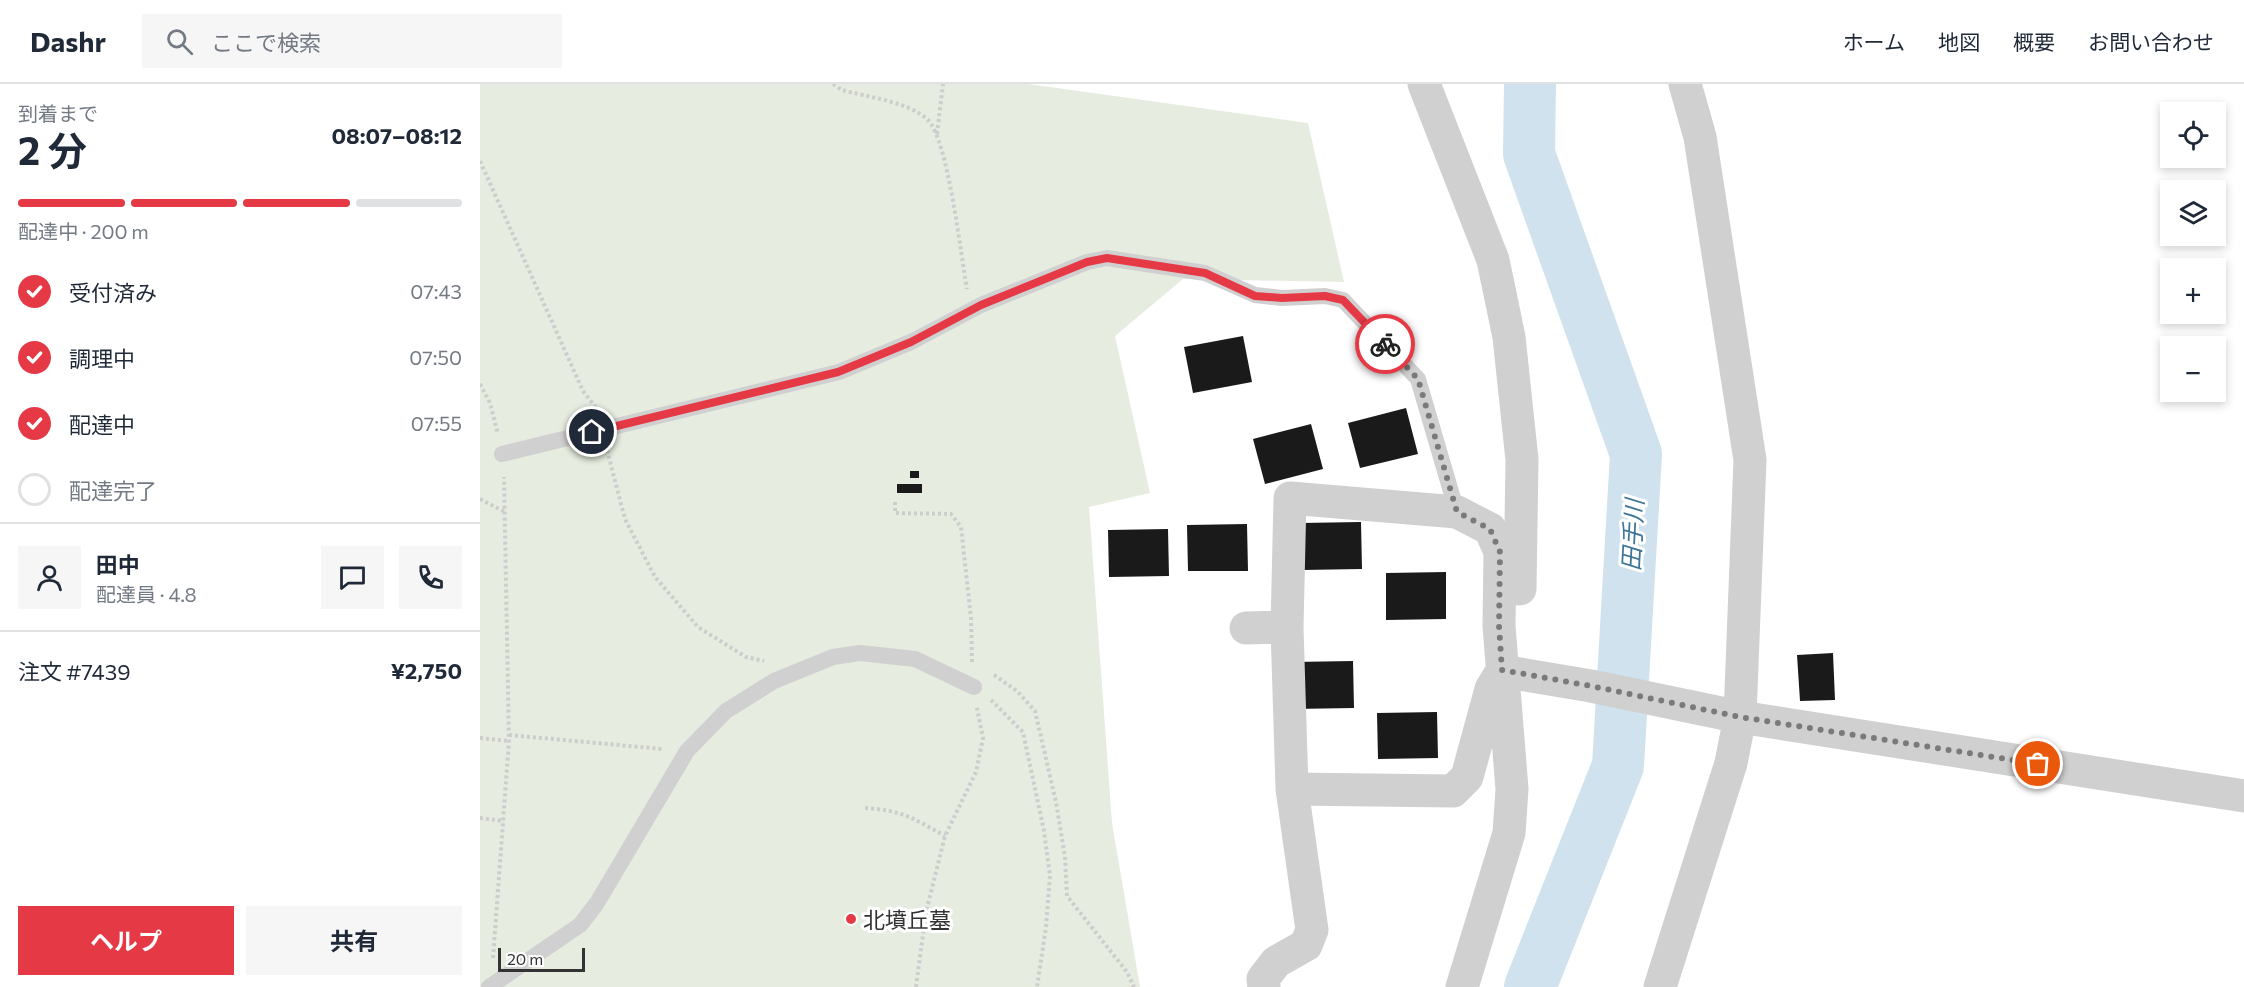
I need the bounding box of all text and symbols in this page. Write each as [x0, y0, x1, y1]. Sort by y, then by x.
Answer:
search box [142, 14, 562, 68]
text: Dashr [30, 24, 106, 58]
icon: search [163, 25, 196, 58]
text: ここで検索 [211, 29, 321, 56]
text: ホーム [1843, 29, 1905, 54]
text: 地図 [1938, 29, 1980, 54]
text: 概要 [2013, 29, 2055, 54]
text: お問い合わせ [2088, 29, 2214, 54]
text: 到着まで [18, 101, 98, 125]
map controls [2160, 102, 2226, 402]
button: locate [2160, 102, 2226, 168]
text: 08:07–08:12 [331, 122, 462, 149]
text: 2 分 [18, 125, 87, 173]
button: layers [2160, 180, 2226, 246]
text: 配達中 · 200 m [18, 219, 149, 243]
button: + [2160, 258, 2226, 324]
icon: check [18, 275, 51, 308]
text: 受付済み [69, 279, 157, 306]
text: 07:43 [410, 279, 462, 303]
courier [1355, 314, 1415, 374]
icon: bike [1369, 328, 1402, 361]
button: − [2160, 336, 2226, 402]
icon: check [18, 341, 51, 374]
text: 調理中 [69, 345, 135, 372]
text: 07:50 [409, 345, 462, 369]
pin [566, 406, 617, 457]
icon: check [18, 407, 51, 440]
text: 配達中 [69, 411, 135, 438]
text: 07:55 [411, 411, 462, 435]
icon: home [575, 415, 608, 448]
text: 配達完了 [69, 477, 157, 504]
water label: 田手川 [1616, 495, 1649, 572]
button: person [18, 546, 81, 609]
button: chat [321, 546, 384, 609]
button: phone [399, 546, 462, 609]
text: 田中 [96, 551, 140, 578]
text: 配達員 · 4.8 [96, 582, 197, 606]
text: ¥2,750 [391, 657, 462, 684]
text: 注文 #7439 [18, 658, 131, 685]
pin [2012, 738, 2063, 789]
icon: bag [2021, 747, 2054, 780]
button: ヘルプ [18, 906, 234, 975]
button: 共有 [246, 906, 462, 975]
place label: 北墳丘墓 [863, 906, 951, 933]
marker: 北墳丘墓 [844, 912, 858, 926]
scale bar [498, 945, 585, 972]
text: 20 m [507, 949, 543, 968]

